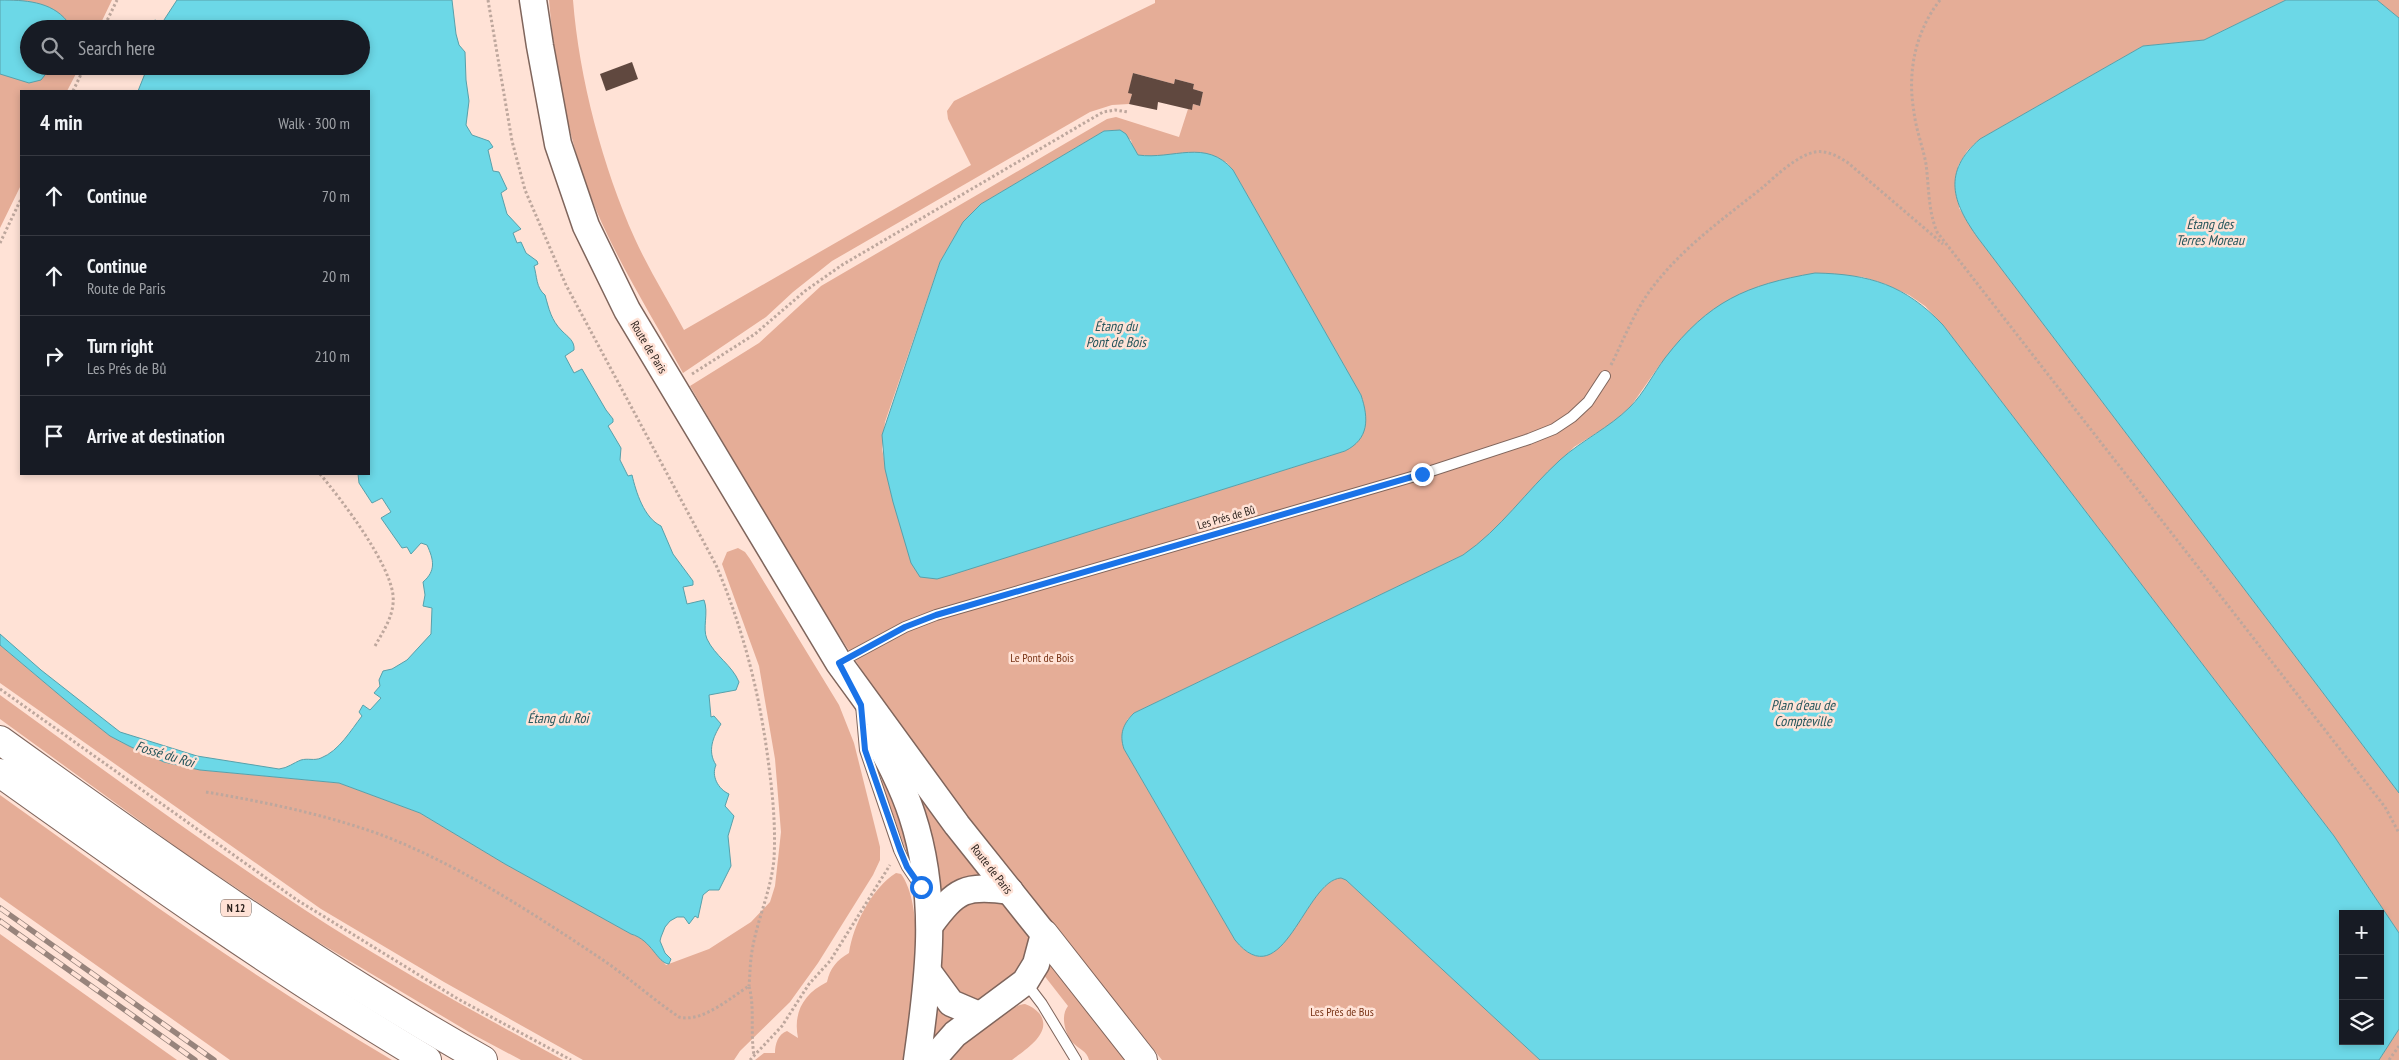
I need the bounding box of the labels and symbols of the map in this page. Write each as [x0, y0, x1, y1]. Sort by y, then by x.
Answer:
water label: Étang des Terres Moreau [2176, 215, 2245, 249]
water label: Étang du Pont de Bois [1086, 317, 1147, 351]
street label: Route de Paris [627, 318, 671, 376]
route end [1411, 463, 1434, 486]
street label: Les Prés de Bû [1195, 502, 1257, 532]
park label: Le Pont de Bois [1010, 650, 1074, 665]
water label: Plan d'eau de Compteville [1771, 696, 1836, 730]
water label: Étang du Roi [528, 709, 590, 727]
water label: Fossé du Roi [133, 737, 198, 772]
street label: Route de Paris [968, 841, 1016, 897]
route start [910, 876, 933, 899]
road number: N 12 [221, 900, 251, 916]
park label: Les Prés de Bus [1310, 1004, 1374, 1019]

